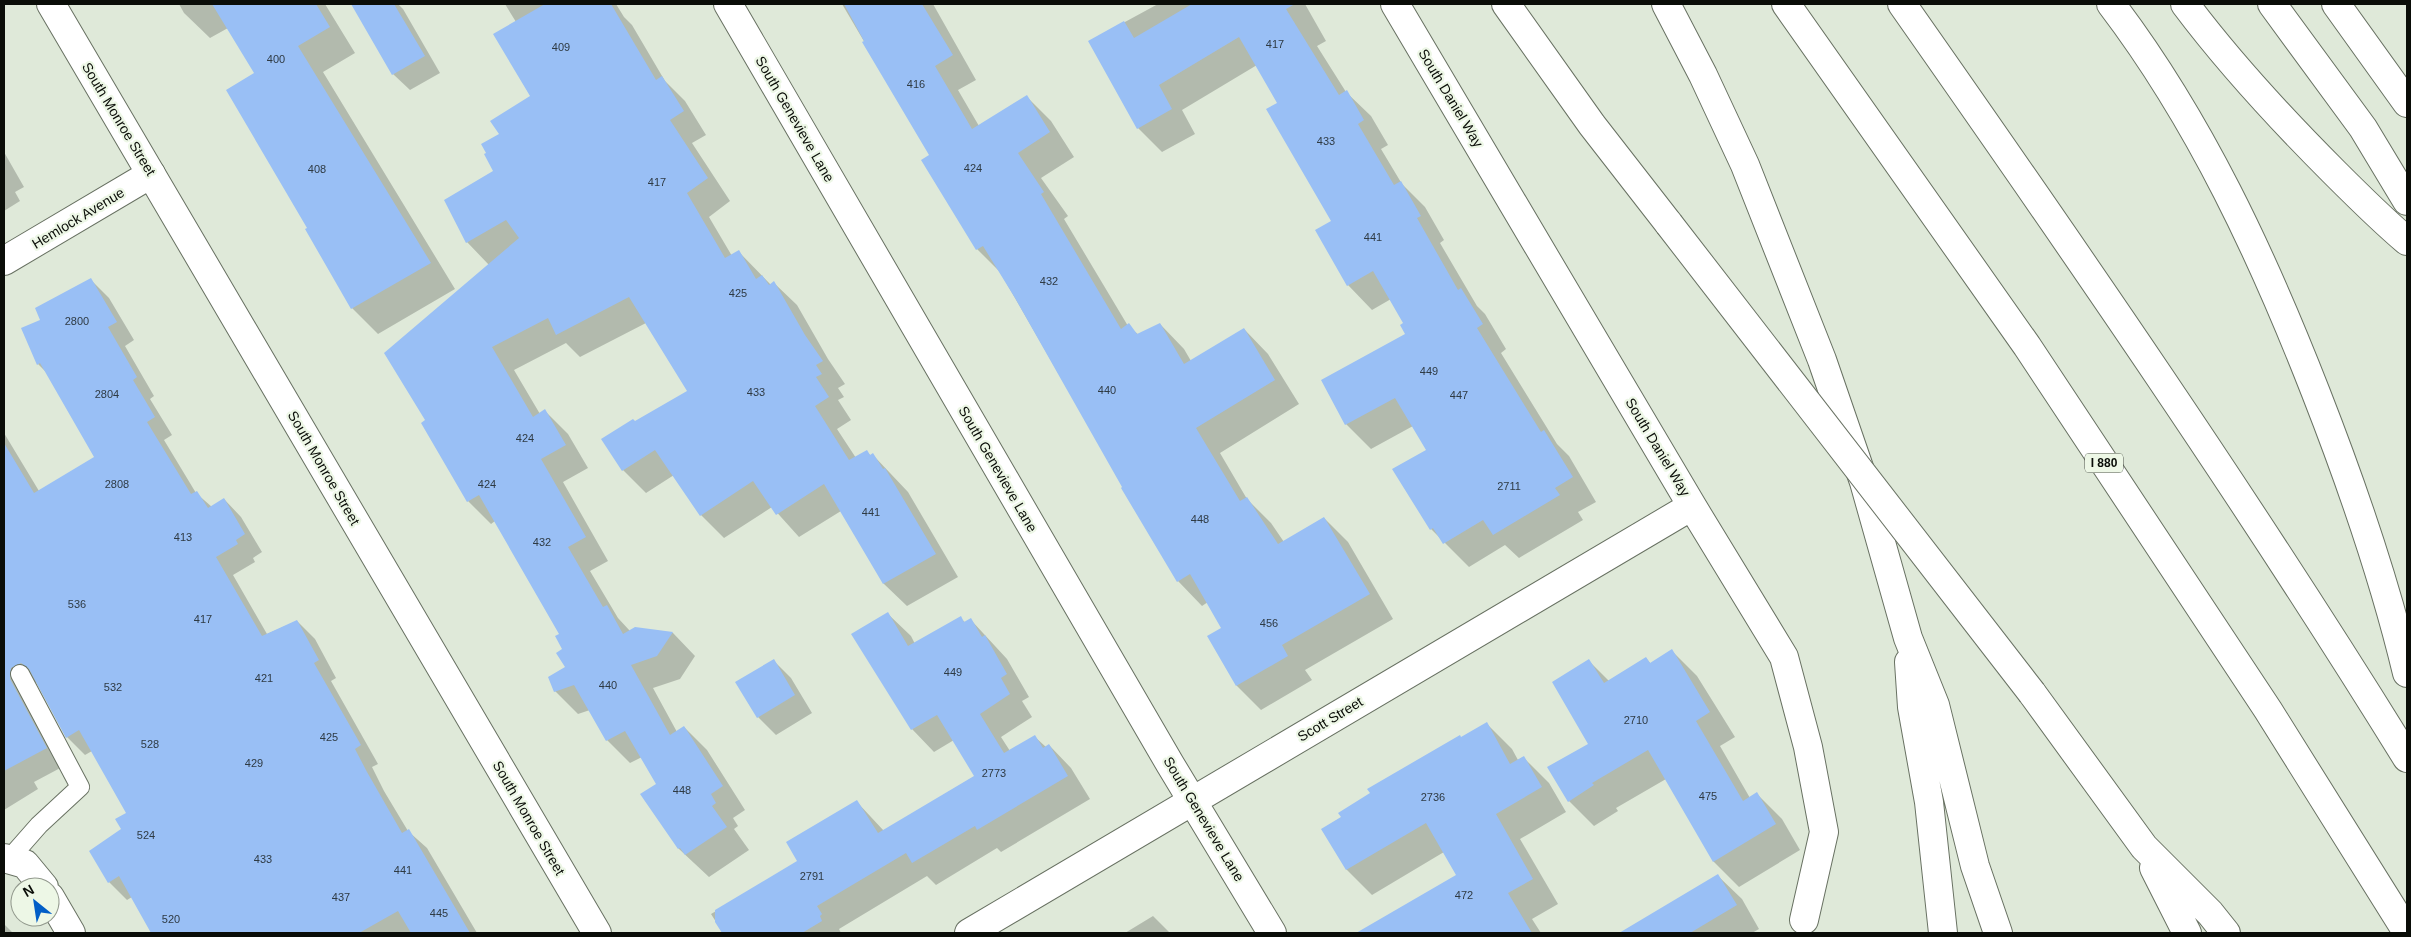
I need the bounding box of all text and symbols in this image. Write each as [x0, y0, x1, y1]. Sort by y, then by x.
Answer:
house number: 417 [1266, 38, 1284, 50]
house number: 409 [552, 41, 570, 53]
street label: South Daniel Way [1415, 46, 1487, 150]
house number: 400 [267, 53, 285, 65]
street label: South Genevieve Lane [752, 53, 838, 185]
street label: South Monroe Street [79, 60, 159, 179]
house number: 416 [907, 78, 925, 90]
house number: 433 [1317, 135, 1335, 147]
house number: 424 [964, 162, 982, 174]
house number: 408 [308, 163, 326, 175]
house number: 417 [648, 176, 666, 188]
street label: Hemlock Avenue [29, 184, 127, 252]
house number: 441 [1364, 231, 1382, 243]
house number: 432 [1040, 275, 1058, 287]
house number: 425 [729, 287, 747, 299]
house number: 2800 [65, 315, 89, 327]
house number: 449 [1420, 365, 1438, 377]
house number: 440 [1098, 384, 1116, 396]
house number: 433 [747, 386, 765, 398]
house number: 2804 [95, 388, 119, 400]
house number: 447 [1450, 389, 1468, 401]
street label: South Daniel Way [1622, 395, 1694, 499]
street label: South Genevieve Lane [955, 403, 1041, 535]
street label: South Monroe Street [285, 408, 363, 528]
house number: 424 [516, 432, 534, 444]
road number: I 880 [2085, 453, 2123, 472]
house number: 2808 [105, 478, 129, 490]
house number: 424 [478, 478, 496, 490]
house number: 2711 [1497, 480, 1521, 492]
house number: 441 [862, 506, 880, 518]
house number: 448 [1191, 513, 1209, 525]
house number: 413 [174, 531, 192, 543]
house number: 432 [533, 536, 551, 548]
house number: 536 [68, 598, 86, 610]
house number: 417 [194, 613, 212, 625]
house number: 456 [1260, 617, 1278, 629]
house number: 449 [944, 666, 962, 678]
house number: 421 [255, 672, 273, 684]
house number: 440 [599, 679, 617, 691]
house number: 532 [104, 681, 122, 693]
street label: Scott Street [1295, 693, 1366, 745]
house number: 2710 [1624, 714, 1648, 726]
house number: 425 [320, 731, 338, 743]
house number: 528 [141, 738, 159, 750]
street label: South Genevieve Lane [1160, 754, 1248, 884]
house number: 429 [245, 757, 263, 769]
street label: South Monroe Street [490, 758, 568, 878]
house number: 2773 [982, 767, 1006, 779]
house number: 448 [673, 784, 691, 796]
house number: 475 [1699, 790, 1717, 802]
house number: 2736 [1421, 791, 1445, 803]
house number: 524 [137, 829, 155, 841]
house number: 433 [254, 853, 272, 865]
house number: 441 [394, 864, 412, 876]
house number: 2791 [800, 870, 824, 882]
north arrow [10, 877, 60, 927]
text: N [20, 881, 37, 900]
house number: 472 [1455, 889, 1473, 901]
house number: 437 [332, 891, 350, 903]
house number: 445 [430, 907, 448, 919]
house number: 520 [162, 913, 180, 925]

